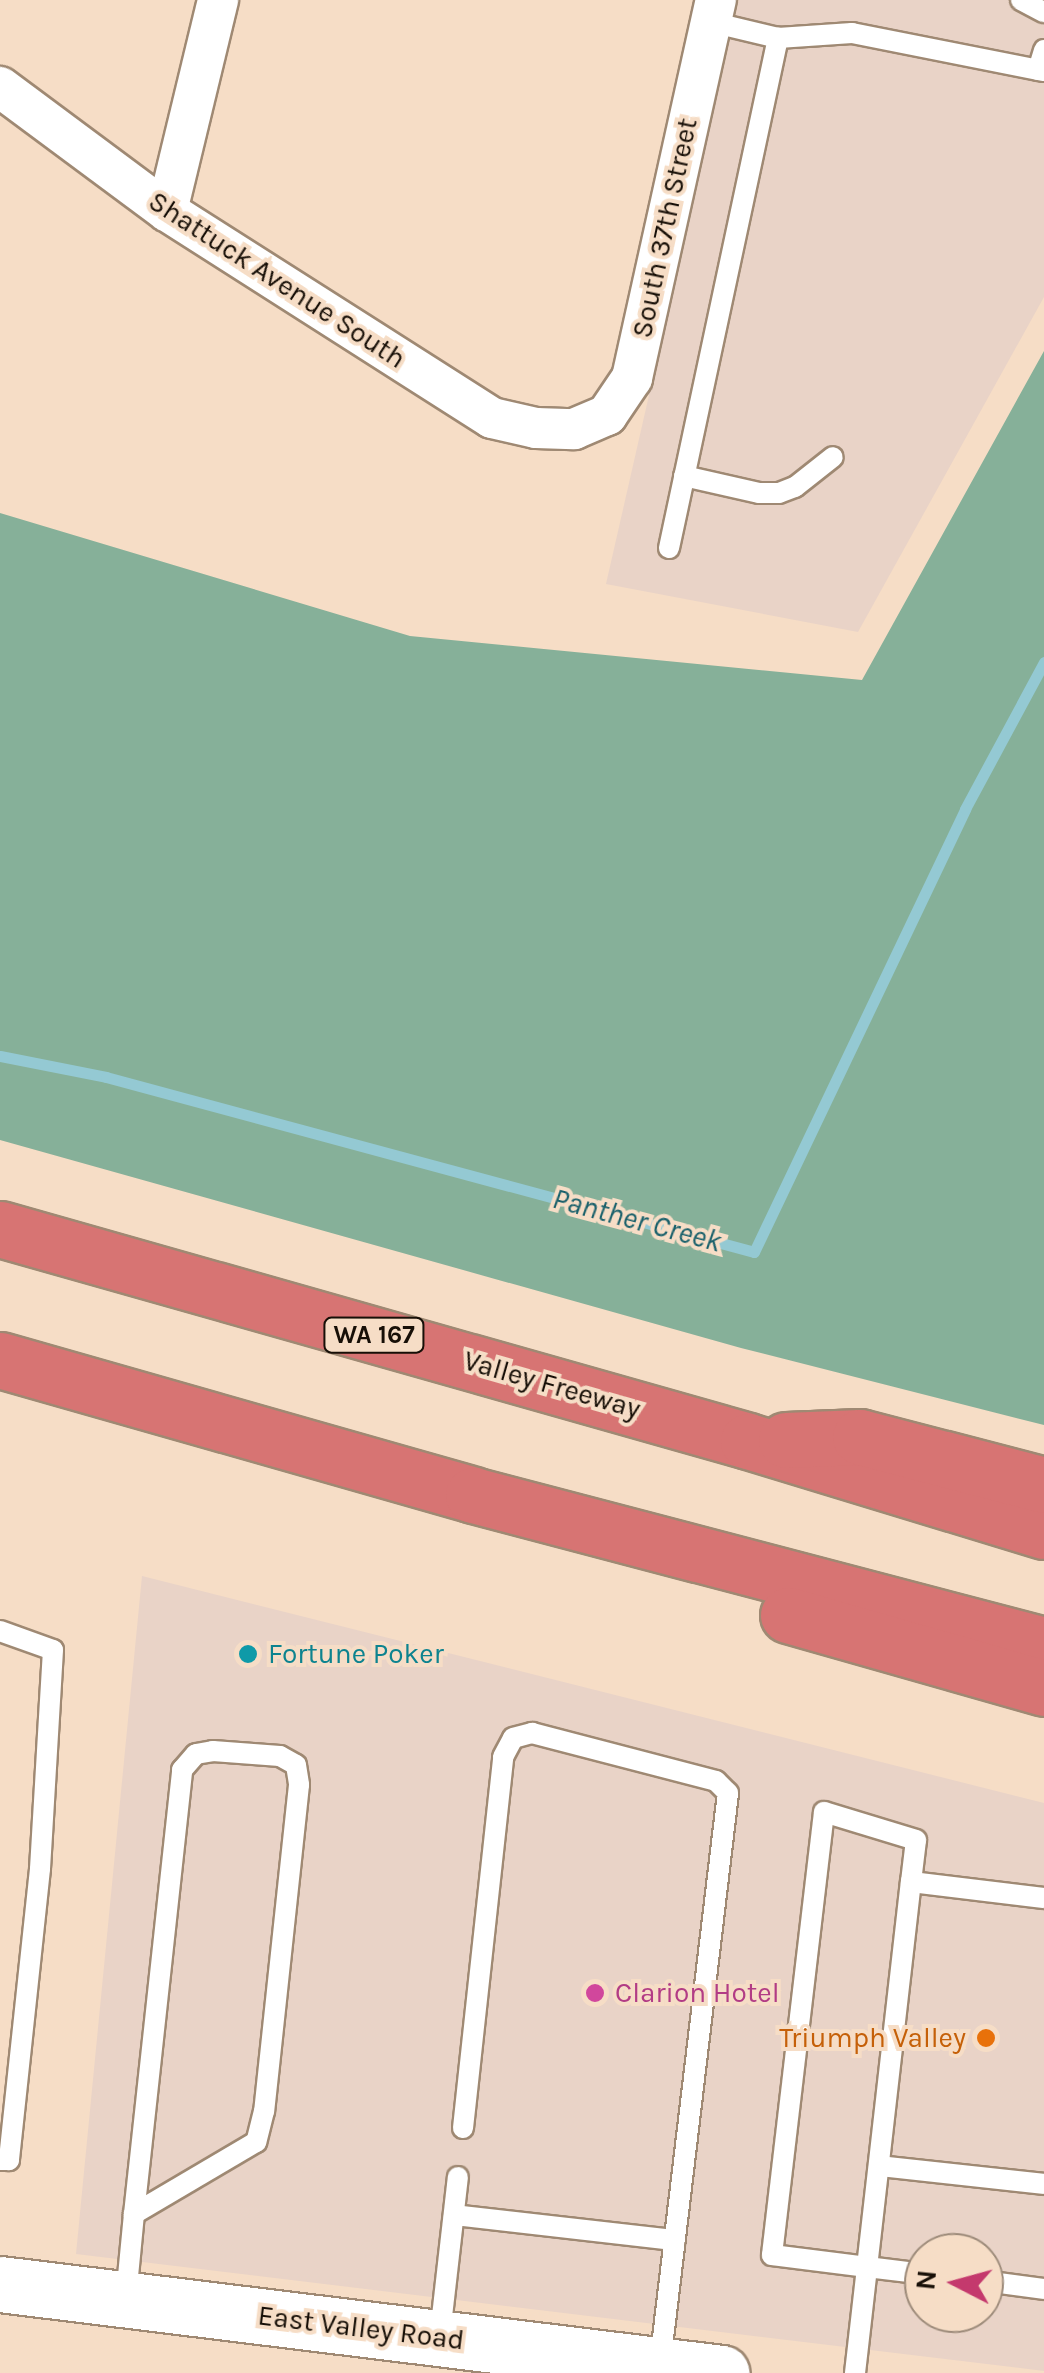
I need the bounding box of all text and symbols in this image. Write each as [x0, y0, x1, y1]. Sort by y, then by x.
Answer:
street label: South 37th Street [625, 115, 705, 341]
street label: Shattuck Avenue South [142, 184, 412, 376]
water label: Panther Creek [549, 1180, 725, 1260]
road number: WA 167 [322, 1315, 426, 1355]
street label: Valley Freeway [460, 1344, 644, 1426]
place label: Fortune Poker [268, 1637, 444, 1671]
marker: Fortune Poker [237, 1643, 259, 1665]
place label: Clarion Hotel [615, 1976, 779, 2010]
marker: Clarion Hotel [584, 1982, 606, 2004]
place label: Triumph Valley [779, 2021, 966, 2055]
marker: Triumph Valley [975, 2027, 997, 2049]
north arrow [904, 2233, 1004, 2333]
text: N [908, 2268, 943, 2292]
street label: East Valley Road [256, 2299, 466, 2357]

